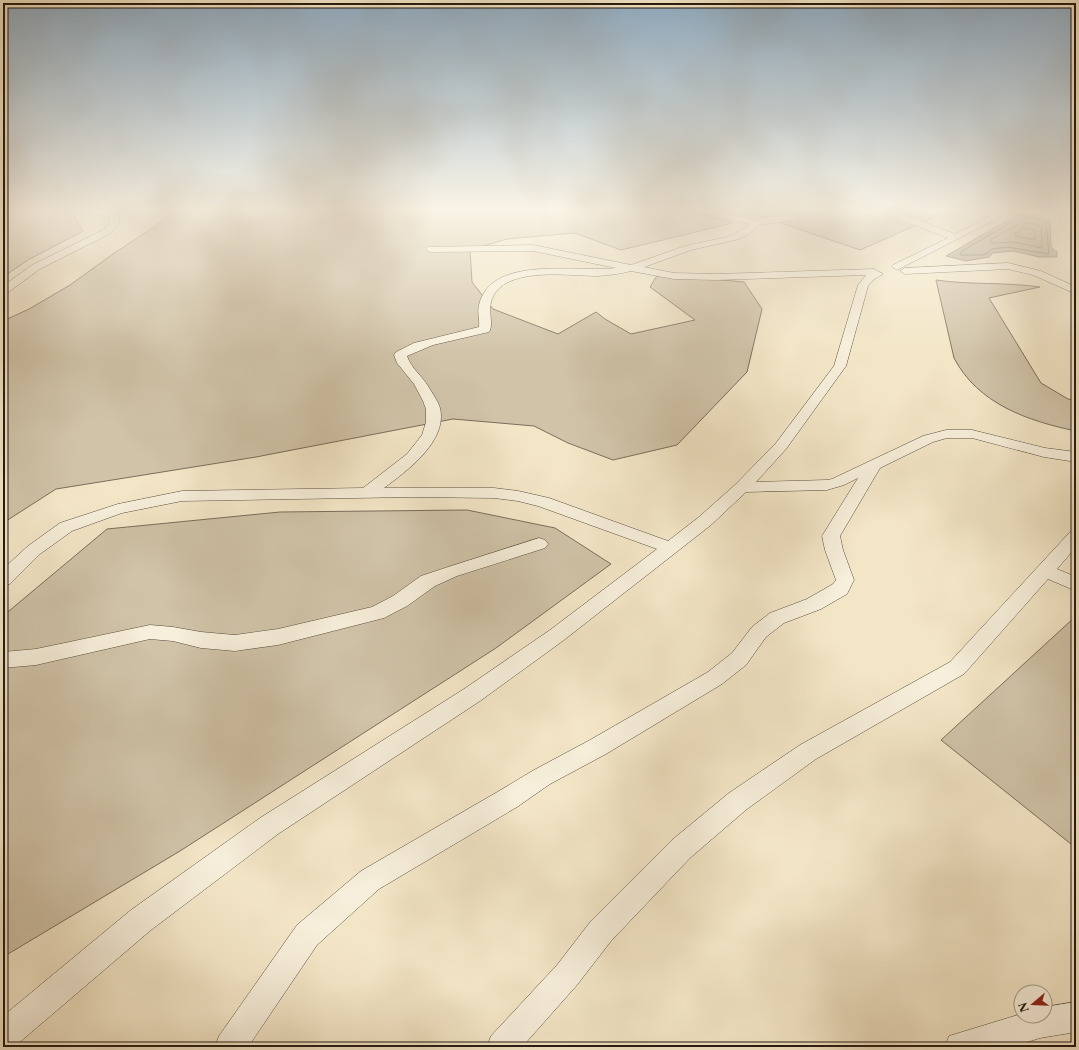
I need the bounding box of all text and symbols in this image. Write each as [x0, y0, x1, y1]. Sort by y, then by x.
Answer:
north arrow [1013, 984, 1053, 1024]
text: N [1015, 1000, 1032, 1014]

